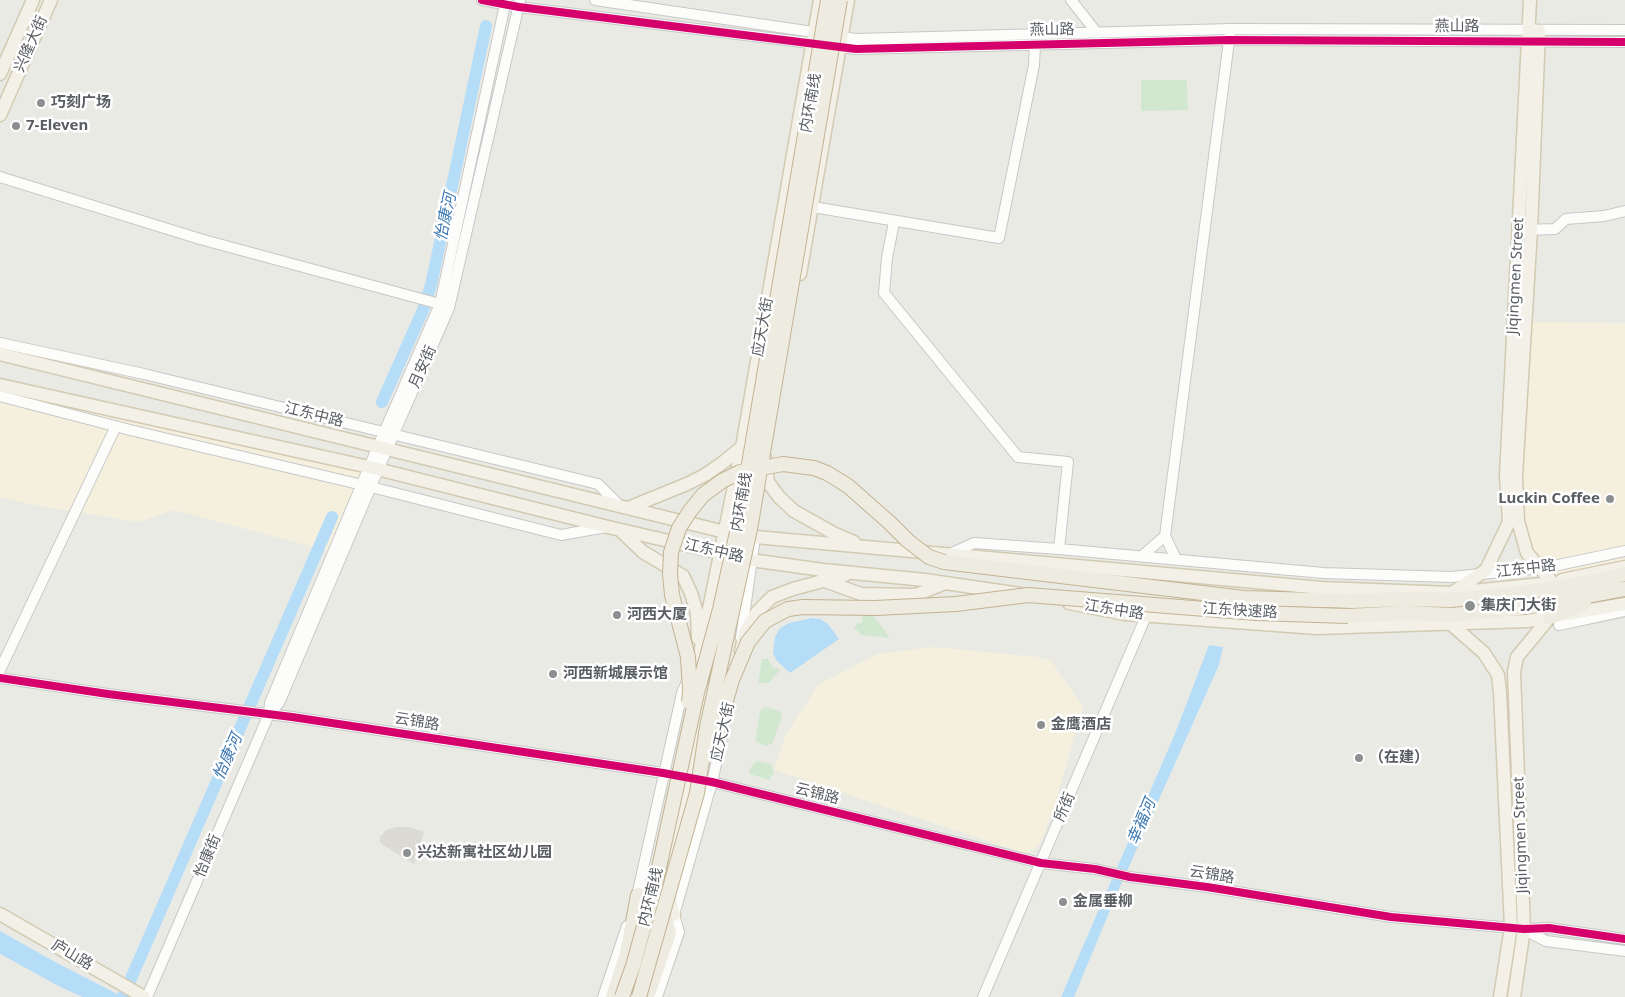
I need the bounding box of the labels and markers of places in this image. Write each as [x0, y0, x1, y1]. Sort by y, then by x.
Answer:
place label: 巧刻广场 [51, 94, 111, 112]
marker: 巧刻广场 [35, 97, 47, 109]
place label: 7-Eleven [26, 117, 88, 135]
marker: 7-Eleven [10, 120, 22, 132]
place label: Luckin Coffee [1498, 490, 1600, 508]
marker: Luckin Coffee [1604, 493, 1616, 505]
place label: 集庆门大街 [1481, 597, 1556, 615]
marker: 集庆门大街 [1463, 599, 1477, 613]
place label: 河西大厦 [627, 606, 687, 624]
marker: 河西大厦 [611, 609, 623, 621]
place label: 河西新城展示馆 [563, 665, 668, 683]
marker: 河西新城展示馆 [547, 668, 559, 680]
place label: 金鹰酒店 [1051, 716, 1111, 734]
marker: 金鹰酒店 [1035, 719, 1047, 731]
place label: （在建） [1369, 749, 1429, 767]
marker: （在建） [1353, 752, 1365, 764]
place label: 兴达新寓社区幼儿园 [417, 844, 552, 862]
marker: 兴达新寓社区幼儿园 [401, 847, 413, 859]
place label: 金属垂柳 [1073, 893, 1133, 911]
marker: 金属垂柳 [1057, 896, 1069, 908]

